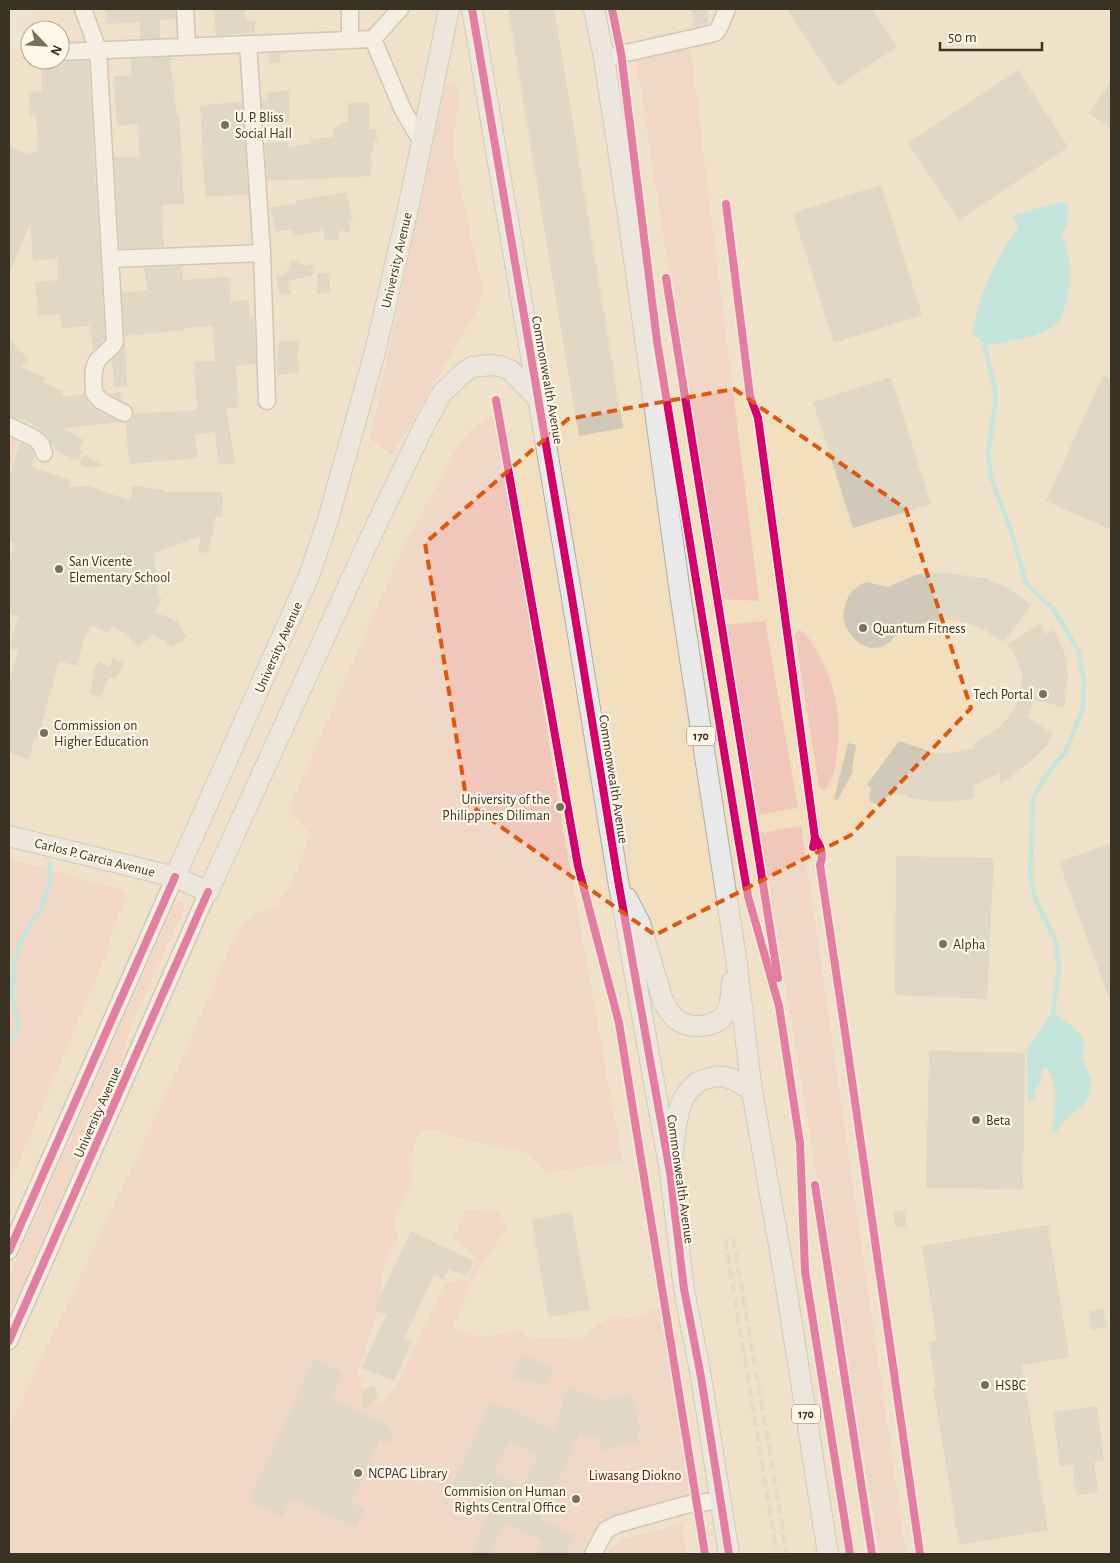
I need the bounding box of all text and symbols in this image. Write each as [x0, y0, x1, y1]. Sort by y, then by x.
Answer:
north arrow [20, 20, 70, 70]
scale bar [940, 20, 1042, 52]
text: 50 m [948, 30, 977, 45]
text: N [47, 43, 64, 57]
place label: U. P. Bliss Social Hall [235, 111, 292, 141]
marker: U. P. Bliss Social Hall [219, 119, 231, 131]
street label: University Avenue [379, 211, 415, 310]
street label: Commonwealth Avenue [529, 315, 565, 445]
place label: San Vicente Elementary School [69, 555, 171, 585]
marker: San Vicente Elementary School [53, 563, 65, 575]
street label: University Avenue [253, 600, 305, 695]
marker: Quantum Fitness [857, 622, 869, 634]
place label: Quantum Fitness [873, 622, 966, 636]
place label: Tech Portal [973, 688, 1033, 702]
marker: Tech Portal [1037, 688, 1049, 700]
street label: Commonwealth Avenue [596, 714, 630, 845]
place label: Commission on Higher Education [54, 719, 149, 749]
road number: 170 [687, 726, 715, 746]
marker: Commission on Higher Education [38, 727, 50, 739]
place label: University of the Philippines Diliman [442, 793, 550, 823]
marker: University of the Philippines Diliman [554, 801, 566, 813]
street label: Carlos P. Garcia Avenue [33, 836, 156, 880]
marker: Alpha [937, 938, 949, 950]
place label: Alpha [953, 938, 986, 952]
street label: University Avenue [72, 1065, 124, 1160]
street label: Commonwealth Avenue [664, 1114, 696, 1245]
marker: Beta [970, 1114, 982, 1126]
place label: Beta [986, 1114, 1011, 1128]
marker: HSBC [979, 1379, 991, 1391]
place label: HSBC [995, 1379, 1026, 1393]
road number: 170 [792, 1405, 820, 1424]
marker: NCPAG Library [352, 1467, 364, 1479]
place label: NCPAG Library [368, 1467, 447, 1481]
park label: Liwasang Diokno [589, 1469, 681, 1483]
place label: Commision on Human Rights Central Office [444, 1485, 566, 1515]
marker: Commision on Human Rights Central Office [570, 1493, 582, 1505]

